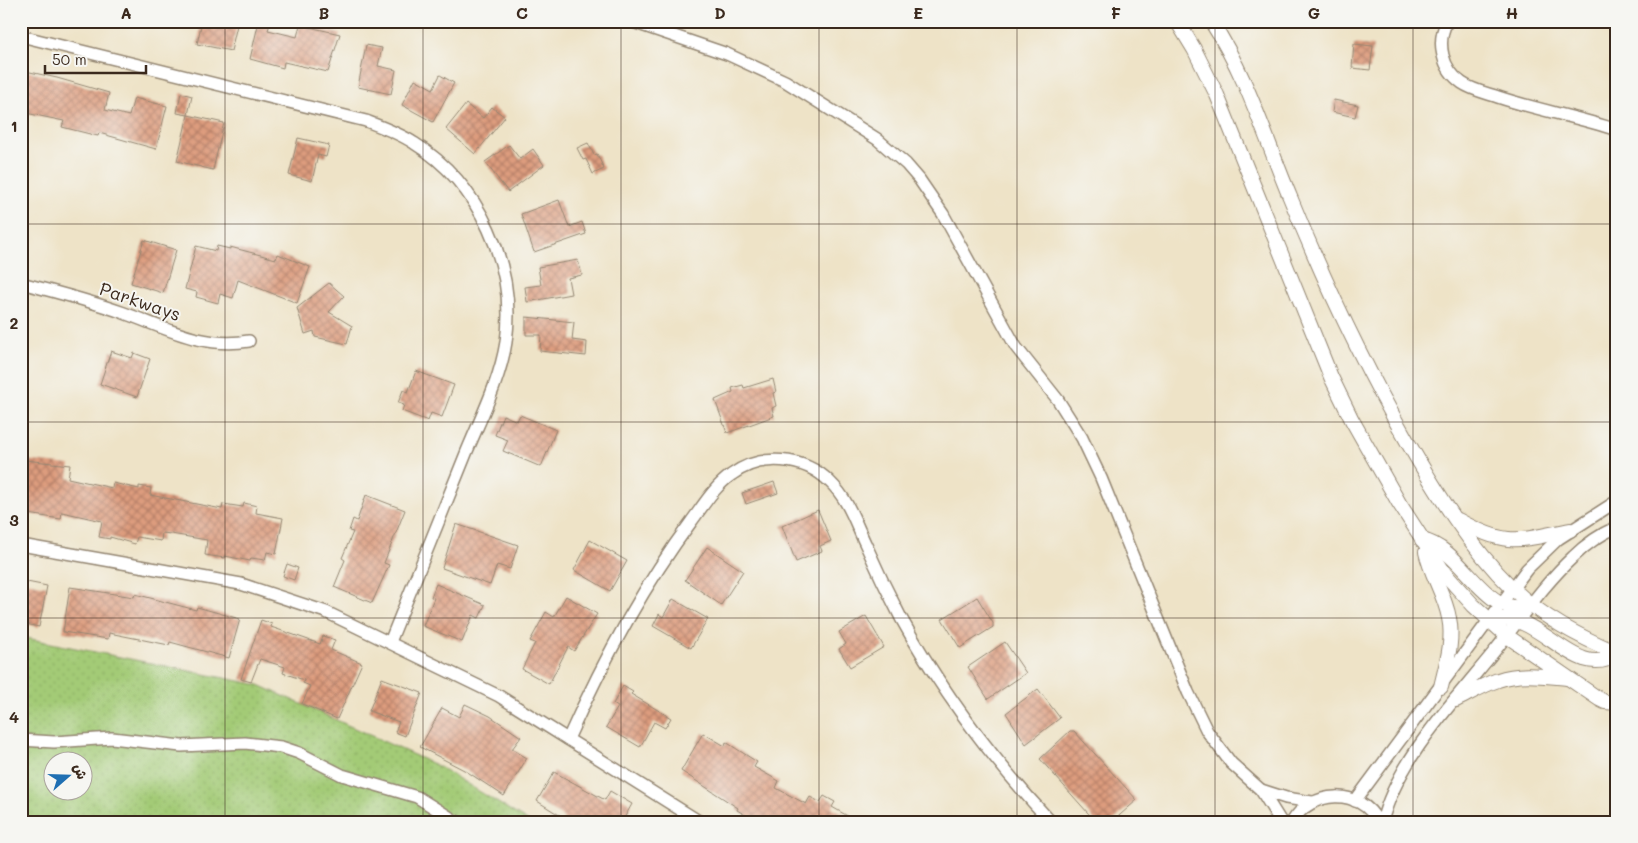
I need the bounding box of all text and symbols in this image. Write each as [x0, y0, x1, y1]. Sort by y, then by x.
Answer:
text: A [120, 2, 132, 23]
text: B [319, 2, 329, 23]
text: C [516, 2, 528, 23]
text: D [714, 2, 726, 23]
text: E [913, 2, 923, 23]
text: F [1111, 2, 1121, 23]
text: G [1308, 2, 1320, 23]
text: H [1506, 2, 1518, 23]
scale bar [45, 42, 146, 74]
text: 50 m [52, 49, 87, 69]
text: 1 [10, 115, 18, 136]
street label: Parkways [97, 276, 184, 326]
text: 2 [10, 312, 19, 333]
text: 3 [9, 509, 19, 530]
text: 4 [9, 706, 19, 727]
north arrow [42, 750, 92, 800]
text: ش [69, 761, 92, 782]

